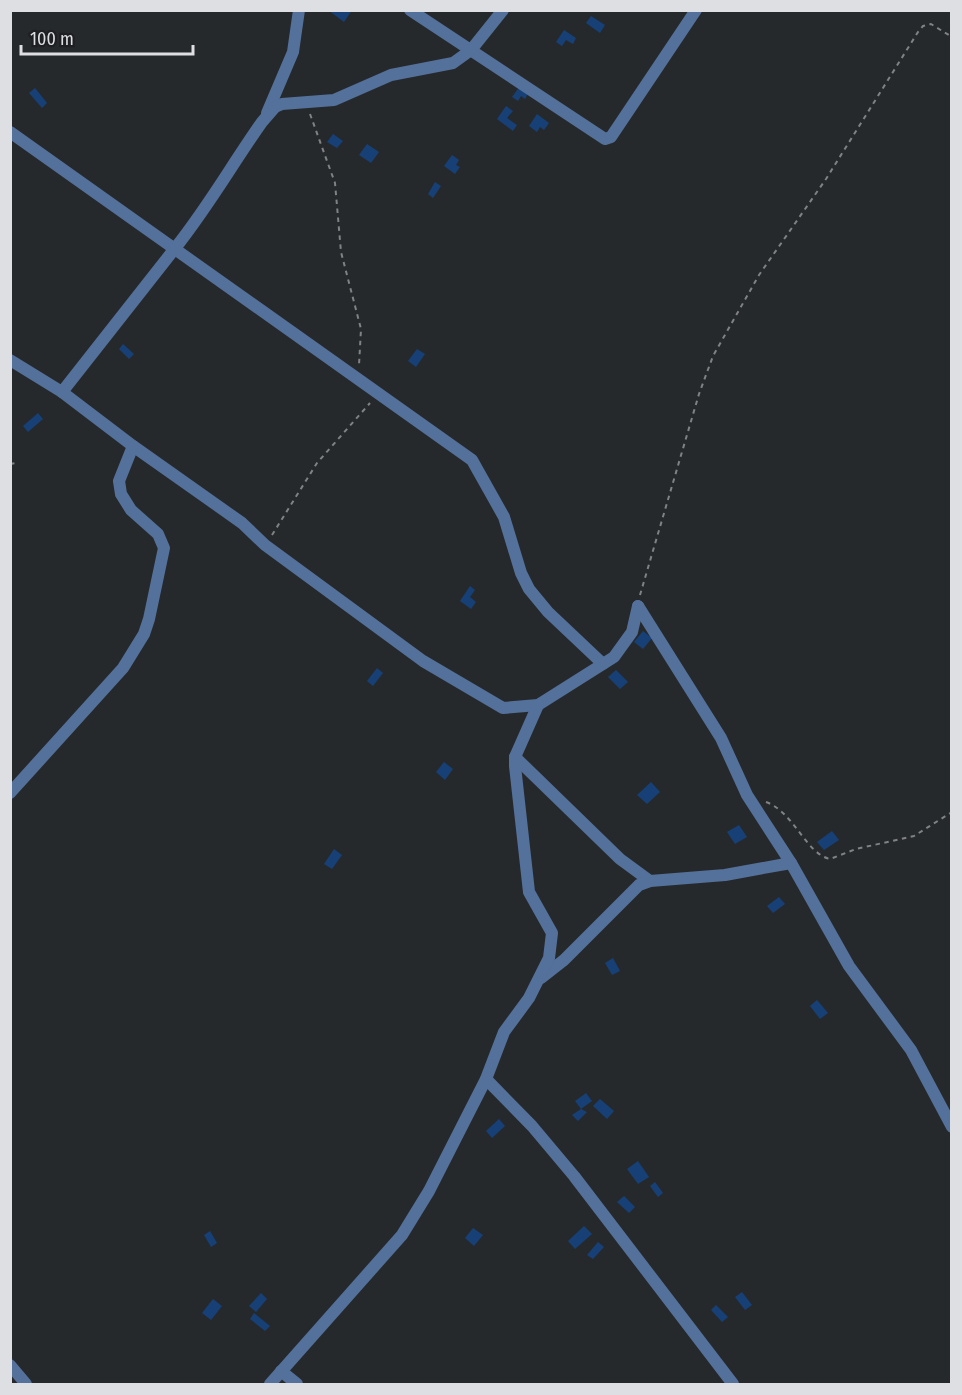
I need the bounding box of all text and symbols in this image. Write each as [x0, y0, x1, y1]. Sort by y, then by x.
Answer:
scale bar [21, 18, 194, 56]
text: 100 m [30, 28, 74, 50]

